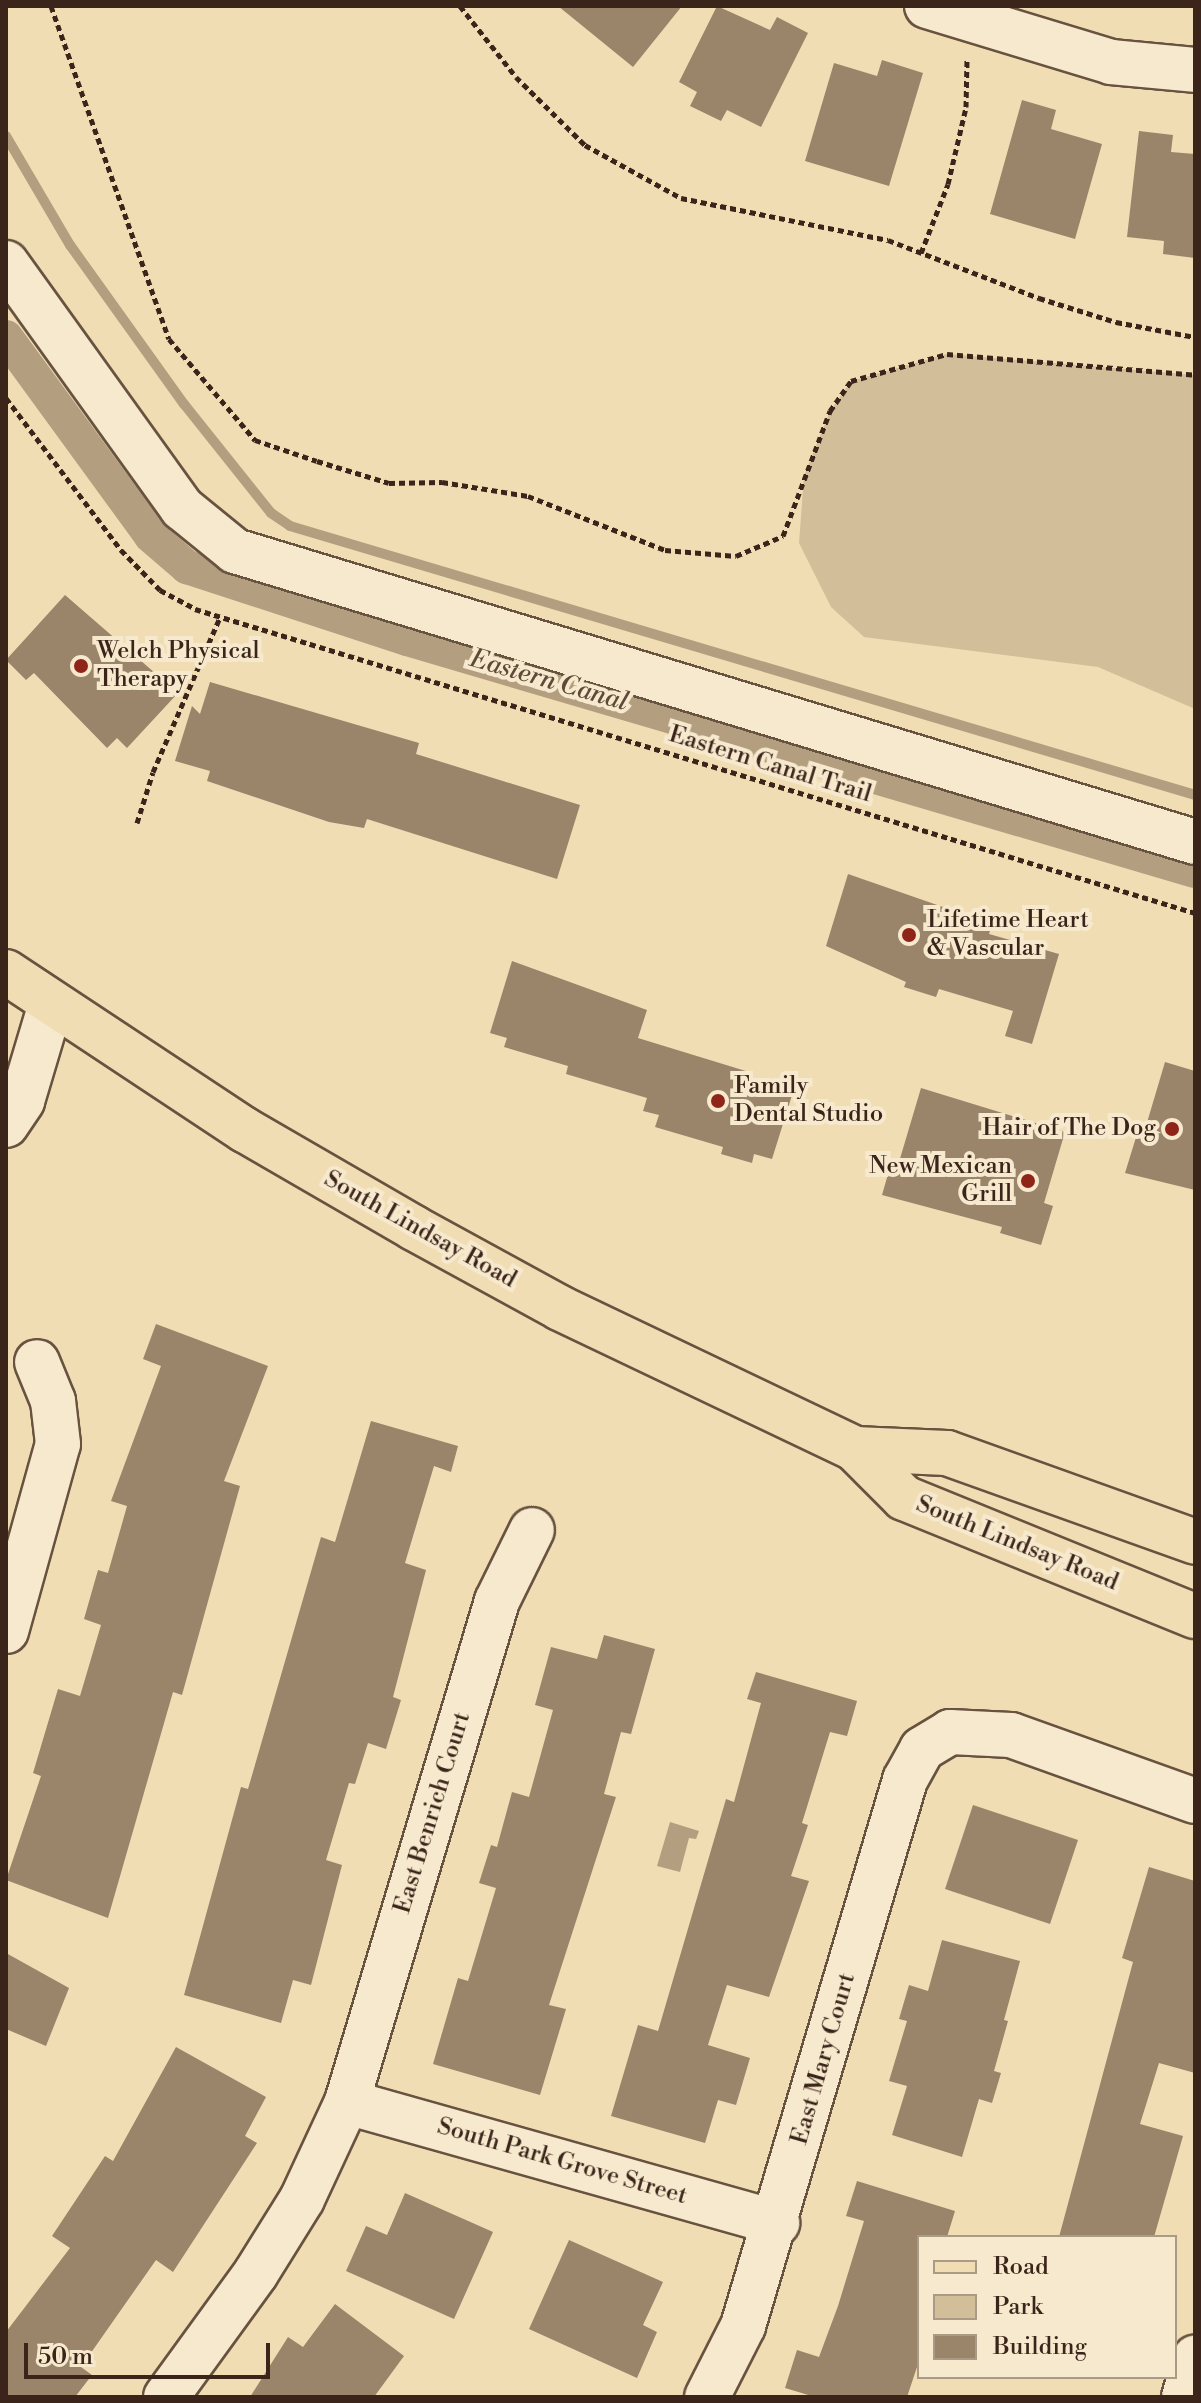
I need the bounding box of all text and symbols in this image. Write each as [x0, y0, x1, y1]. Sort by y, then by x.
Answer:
place label: Welch Physical Therapy [97, 638, 260, 694]
water label: Eastern Canal [466, 644, 632, 718]
marker: Welch Physical Therapy [72, 657, 90, 675]
street label: Eastern Canal Trail [665, 720, 875, 810]
place label: Lifetime Heart & Vascular [927, 907, 1089, 963]
marker: Lifetime Heart & Vascular [898, 924, 920, 946]
place label: Family Dental Studio [734, 1073, 883, 1129]
marker: Family Dental Studio [709, 1092, 727, 1110]
place label: Hair of The Dog [982, 1115, 1156, 1143]
marker: Hair of The Dog [1163, 1120, 1181, 1138]
place label: New Mexican Grill [869, 1153, 1012, 1209]
street label: South Lindsay Road [319, 1165, 521, 1295]
marker: New Mexican Grill [1019, 1172, 1037, 1190]
street label: South Lindsay Road [912, 1490, 1122, 1598]
street label: East Benrich Court [389, 1709, 477, 1917]
street label: East Mary Court [786, 1970, 862, 2148]
street label: South Park Grove Street [434, 2113, 690, 2211]
legend [917, 2235, 1177, 2379]
text: Road [993, 2252, 1049, 2282]
text: Park [993, 2292, 1043, 2322]
scale bar [28, 2327, 274, 2377]
text: Building [993, 2332, 1087, 2362]
text: 50 m [38, 2342, 93, 2372]

